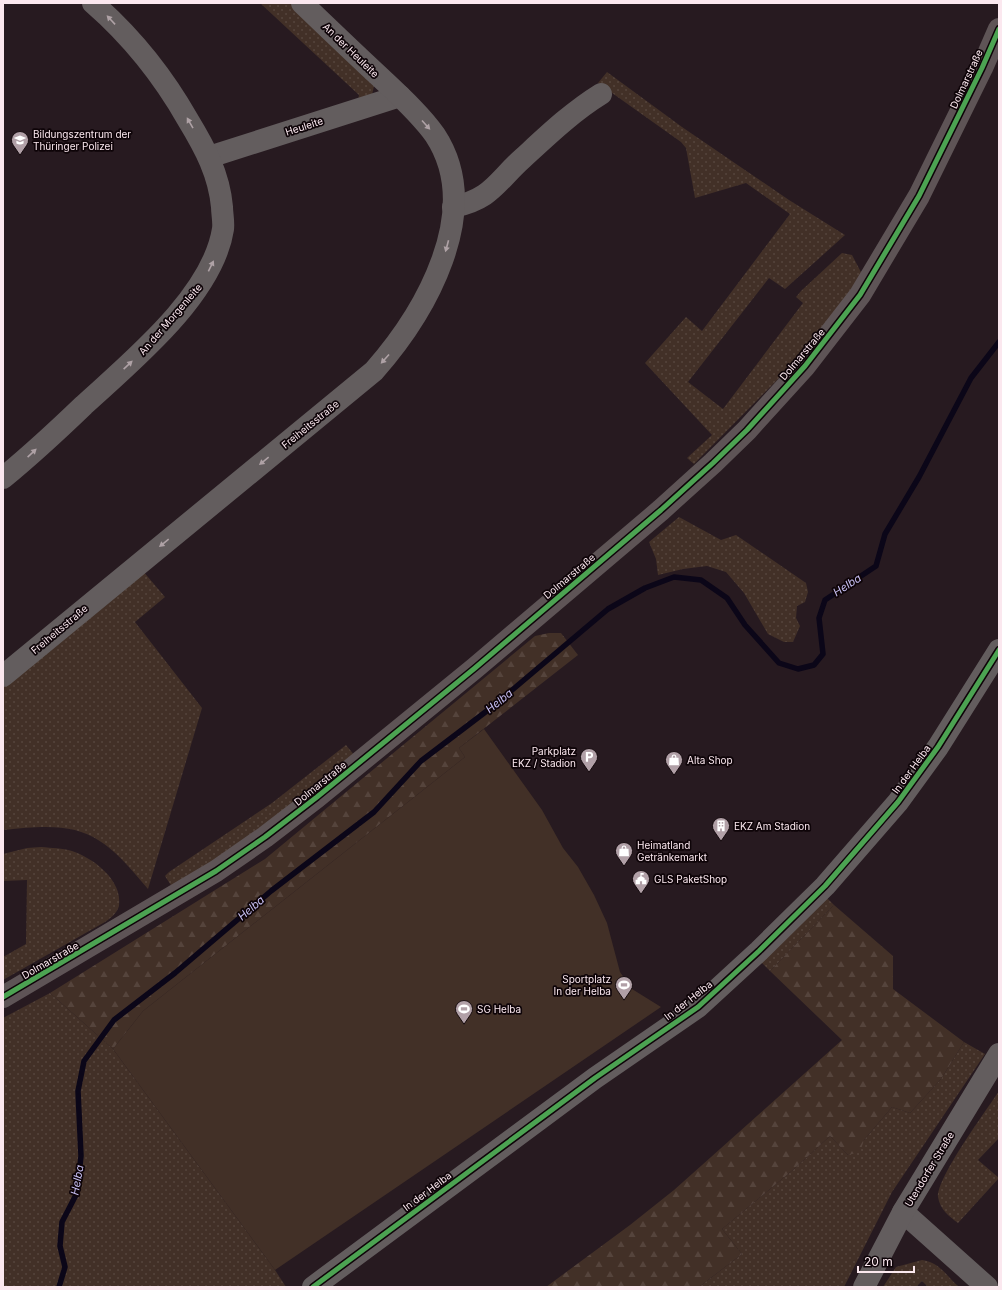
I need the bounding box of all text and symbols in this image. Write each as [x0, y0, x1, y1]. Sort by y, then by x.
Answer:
one-way arrow [106, 15, 116, 25]
street label: An der Heuleite [321, 20, 382, 80]
street label: Dolmarstraße [947, 47, 985, 110]
street label: Heuleite [284, 114, 324, 138]
one-way arrow [186, 117, 193, 129]
one-way arrow [421, 120, 431, 130]
place label: Bildungszentrum der Thüringer Polizei [33, 128, 131, 152]
school or university icon: Bildungszentrum der Thüringer Polizei [10, 130, 30, 155]
one-way arrow [444, 240, 450, 252]
one-way arrow [208, 260, 214, 271]
street label: An der Morgenleite [136, 281, 204, 357]
street label: Dolmarstraße [777, 326, 827, 382]
one-way arrow [380, 353, 389, 364]
one-way arrow [123, 360, 133, 369]
street label: Freiheitsstraße [279, 397, 341, 451]
one-way arrow [27, 448, 38, 457]
one-way arrow [259, 456, 270, 465]
one-way arrow [158, 539, 169, 548]
street label: Dolmarstraße [541, 551, 597, 601]
water label: Helba [830, 571, 864, 599]
street label: Freiheitsstraße [28, 602, 90, 656]
water label: Helba [483, 686, 516, 716]
street label: In der Helba [889, 742, 933, 796]
place label: Parkplatz EKZ / Stadion [512, 745, 576, 769]
parking icon: Parkplatz EKZ / Stadion [579, 747, 599, 772]
shop icon: Alta Shop [664, 750, 684, 775]
place label: Alta Shop [687, 754, 733, 766]
street label: Dolmarstraße [291, 758, 349, 808]
building icon: EKZ Am Stadion [711, 816, 731, 841]
place label: EKZ Am Stadion [734, 820, 810, 832]
place label: Heimatland Getränkemarkt [637, 839, 708, 863]
shop icon: Heimatland Getränkemarkt [614, 841, 634, 866]
public building icon: GLS PaketShop [631, 869, 651, 894]
place label: GLS PaketShop [654, 873, 727, 885]
water label: Helba [235, 892, 267, 923]
street label: Dolmarstraße [19, 939, 81, 981]
place label: Sportplatz In der Helba [554, 973, 611, 997]
sports icon: Sportplatz In der Helba [614, 975, 634, 1000]
street label: In der Helba [662, 978, 714, 1022]
sports icon: SG Helba [454, 999, 474, 1024]
place label: SG Helba [477, 1003, 521, 1015]
street label: Utendorfer Straße [902, 1129, 956, 1209]
water label: Helba [67, 1163, 87, 1196]
street label: In der Helba [400, 1169, 454, 1213]
scale bar [858, 1248, 914, 1274]
text: 20 m [864, 1254, 893, 1269]

